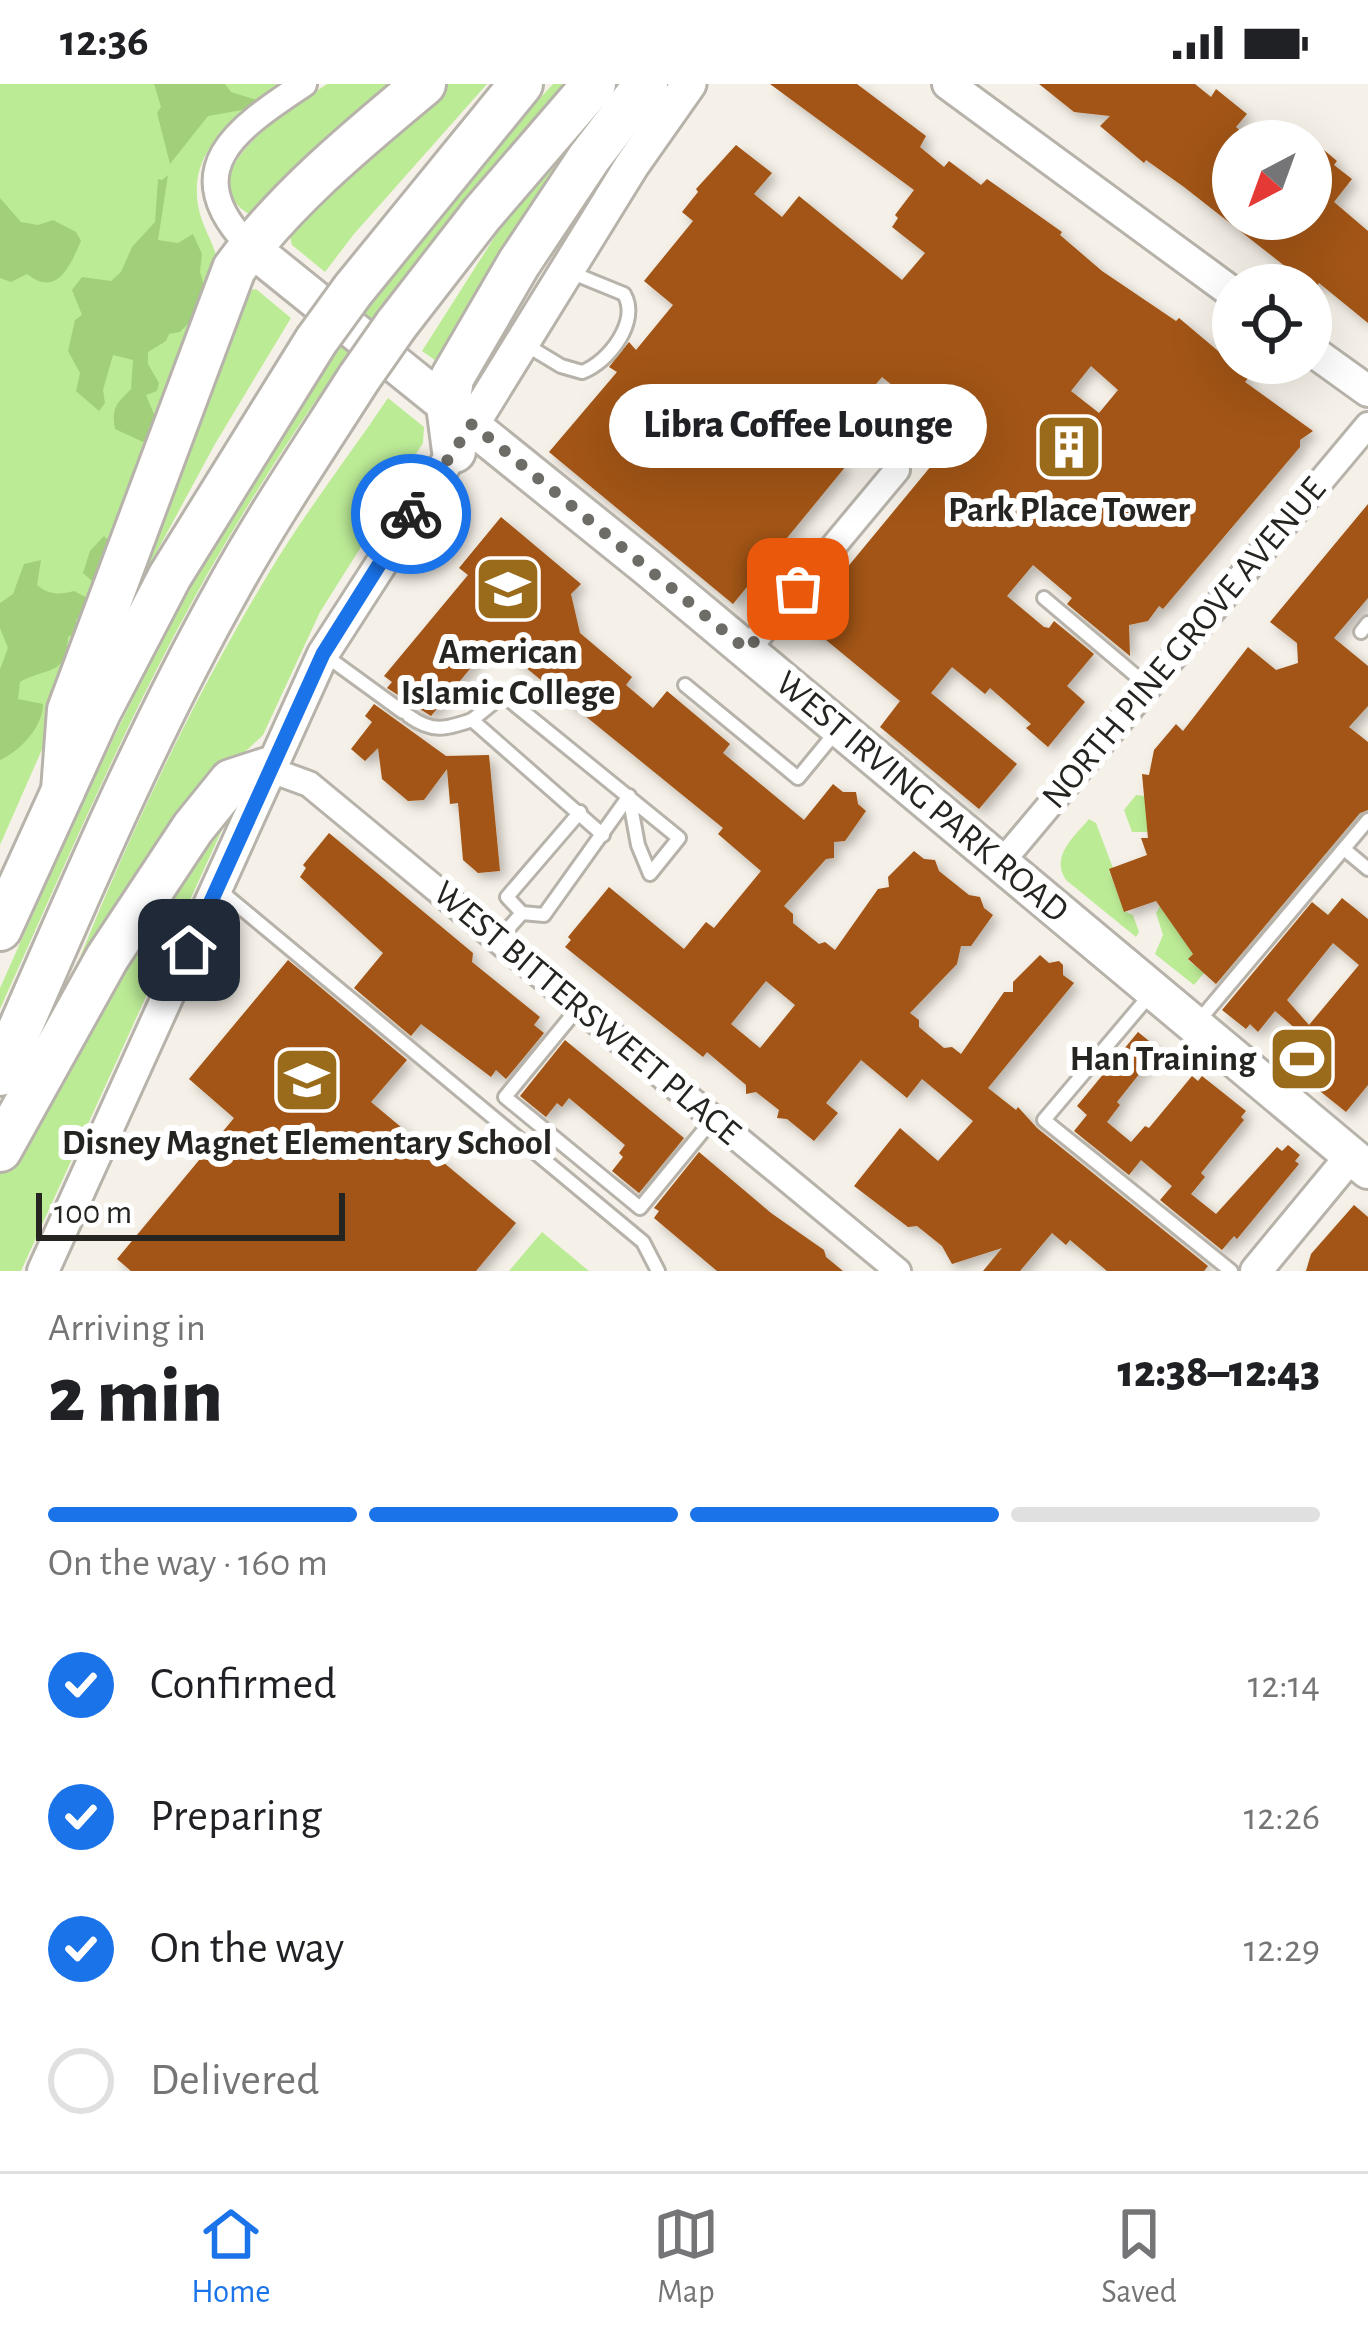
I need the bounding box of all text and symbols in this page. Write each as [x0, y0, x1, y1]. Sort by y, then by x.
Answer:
text: 12:36 [60, 19, 149, 64]
north arrow [1212, 120, 1332, 240]
map controls [1212, 120, 1332, 384]
button: locate [1212, 264, 1332, 384]
callout: Libra Coffee Lounge [609, 385, 987, 469]
text: Libra Coffee Lounge [643, 406, 953, 445]
building icon: Park Place Tower [1034, 412, 1104, 482]
courier [351, 454, 471, 574]
street label: NORTH PINE GROVE AVENUE [1035, 471, 1333, 815]
icon: bike [378, 481, 444, 547]
place label: Park Place Tower [948, 492, 1190, 528]
pin [747, 538, 849, 640]
school or university icon: American Islamic College [473, 554, 543, 624]
icon: bag [765, 556, 831, 622]
place label: American Islamic College [401, 634, 615, 711]
street label: WEST IRVING PARK ROAD [769, 665, 1075, 929]
street label: WEST BITTERSWEET PLACE [427, 874, 747, 1152]
pin [138, 899, 240, 1001]
icon: home [156, 917, 222, 983]
sports icon: Han Training [1267, 1024, 1337, 1094]
place label: Han Training [1070, 1041, 1257, 1077]
school or university icon: Disney Magnet Elementary School [272, 1045, 342, 1115]
place label: Disney Magnet Elementary School [62, 1125, 552, 1161]
scale bar [36, 1187, 345, 1240]
text: 100 m [54, 1197, 132, 1230]
text: Arriving in [48, 1309, 206, 1348]
text: 12:38–12:43 [1118, 1350, 1320, 1395]
text: 2 min [48, 1358, 223, 1436]
text: On the way · 160 m [48, 1544, 328, 1583]
icon: check [48, 1652, 114, 1718]
text: Confirmed [150, 1662, 336, 1707]
text: 12:14 [1248, 1666, 1320, 1705]
icon: check [48, 1784, 114, 1850]
text: Preparing [150, 1794, 322, 1839]
text: 12:26 [1244, 1798, 1320, 1837]
icon: check [48, 1916, 114, 1982]
text: On the way [150, 1926, 344, 1971]
text: 12:29 [1244, 1930, 1320, 1969]
text: Delivered [150, 2058, 319, 2103]
tab: Home [191, 2201, 271, 2313]
tab: Map [653, 2201, 719, 2313]
tab: Saved [1101, 2201, 1177, 2313]

